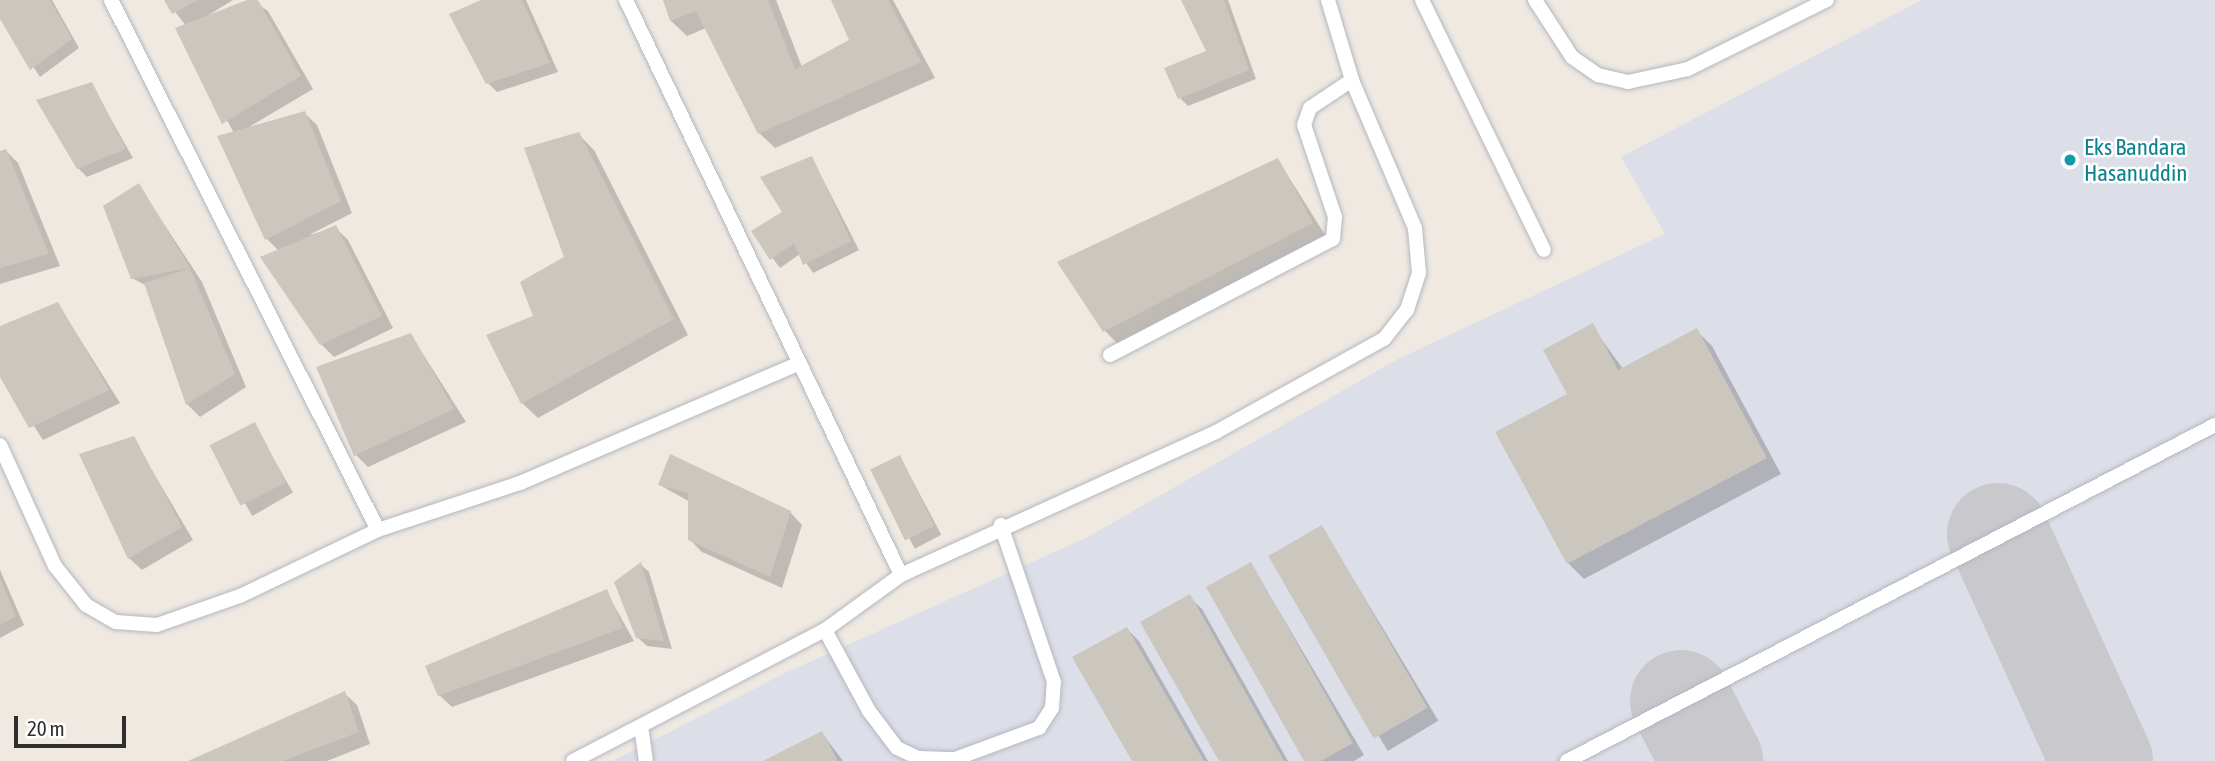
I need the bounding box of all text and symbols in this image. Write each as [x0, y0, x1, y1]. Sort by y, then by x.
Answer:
place label: Eks Bandara Hasanuddin [2084, 133, 2187, 187]
marker: Eks Bandara Hasanuddin [2062, 152, 2078, 168]
scale bar [18, 702, 130, 746]
text: 20 m [27, 716, 65, 740]

